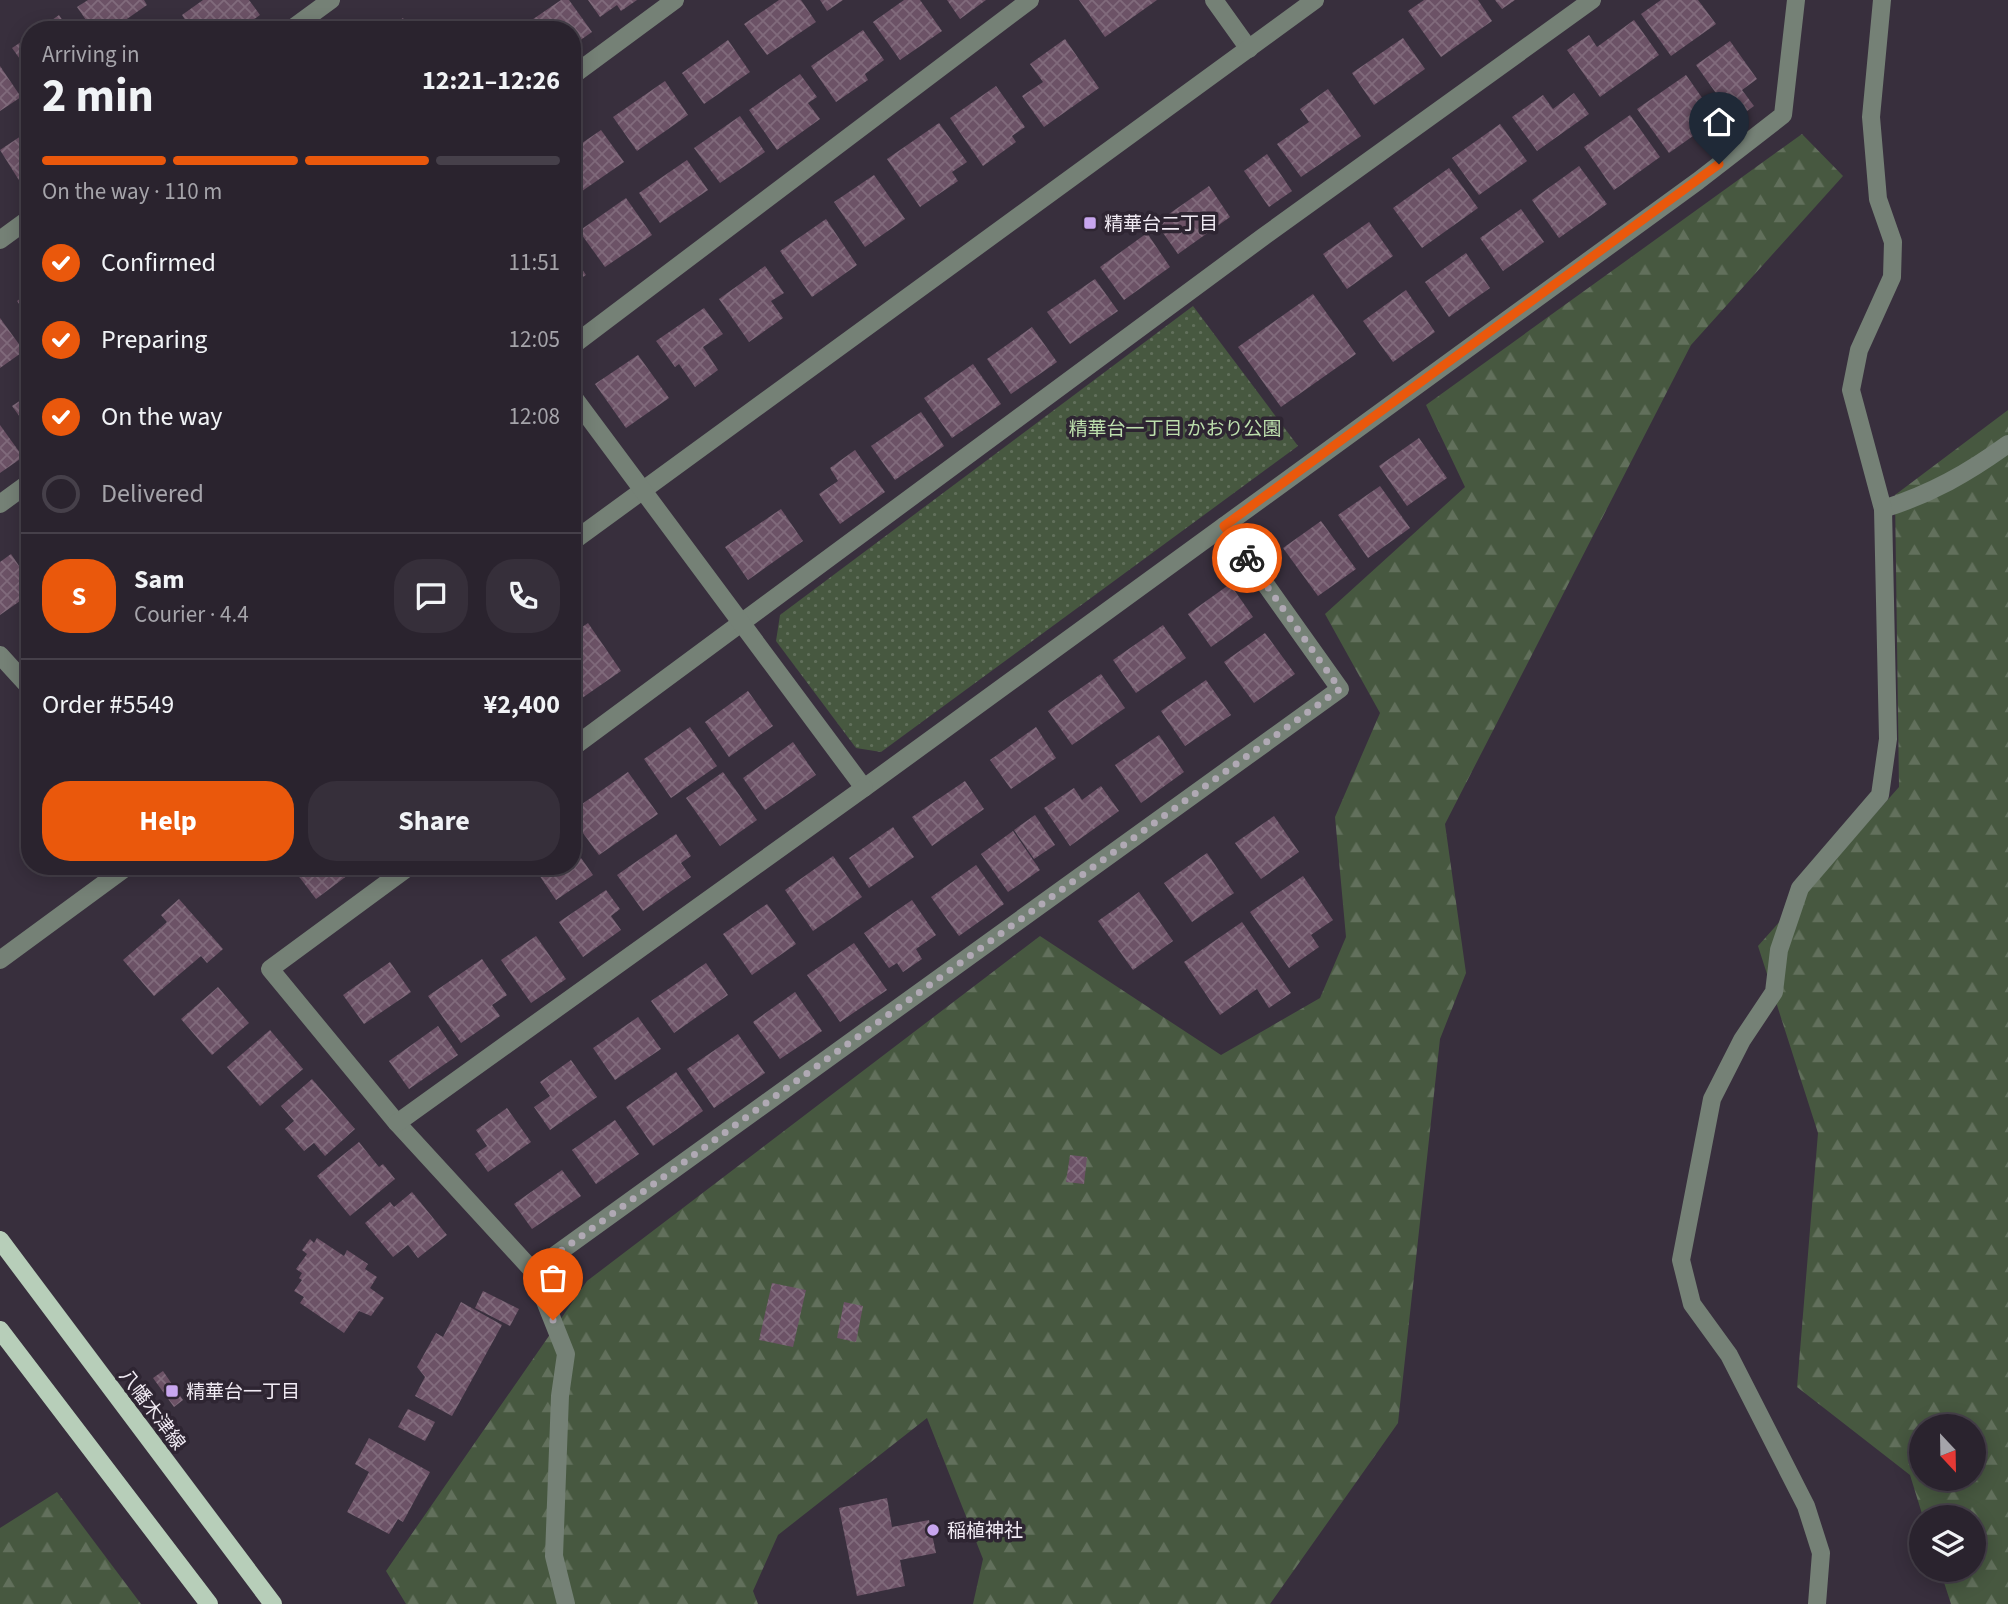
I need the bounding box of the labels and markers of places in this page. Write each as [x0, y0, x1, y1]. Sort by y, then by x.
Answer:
pin [1689, 92, 1749, 164]
place label: 精華台二丁目 [1104, 211, 1218, 238]
marker: 精華台二丁目 [1082, 215, 1098, 231]
pin [523, 1248, 583, 1320]
place label: 精華台一丁目 [186, 1379, 300, 1406]
marker: 精華台一丁目 [164, 1383, 180, 1399]
place label: 稲植神社 [947, 1518, 1023, 1545]
marker: 稲植神社 [925, 1522, 941, 1538]

